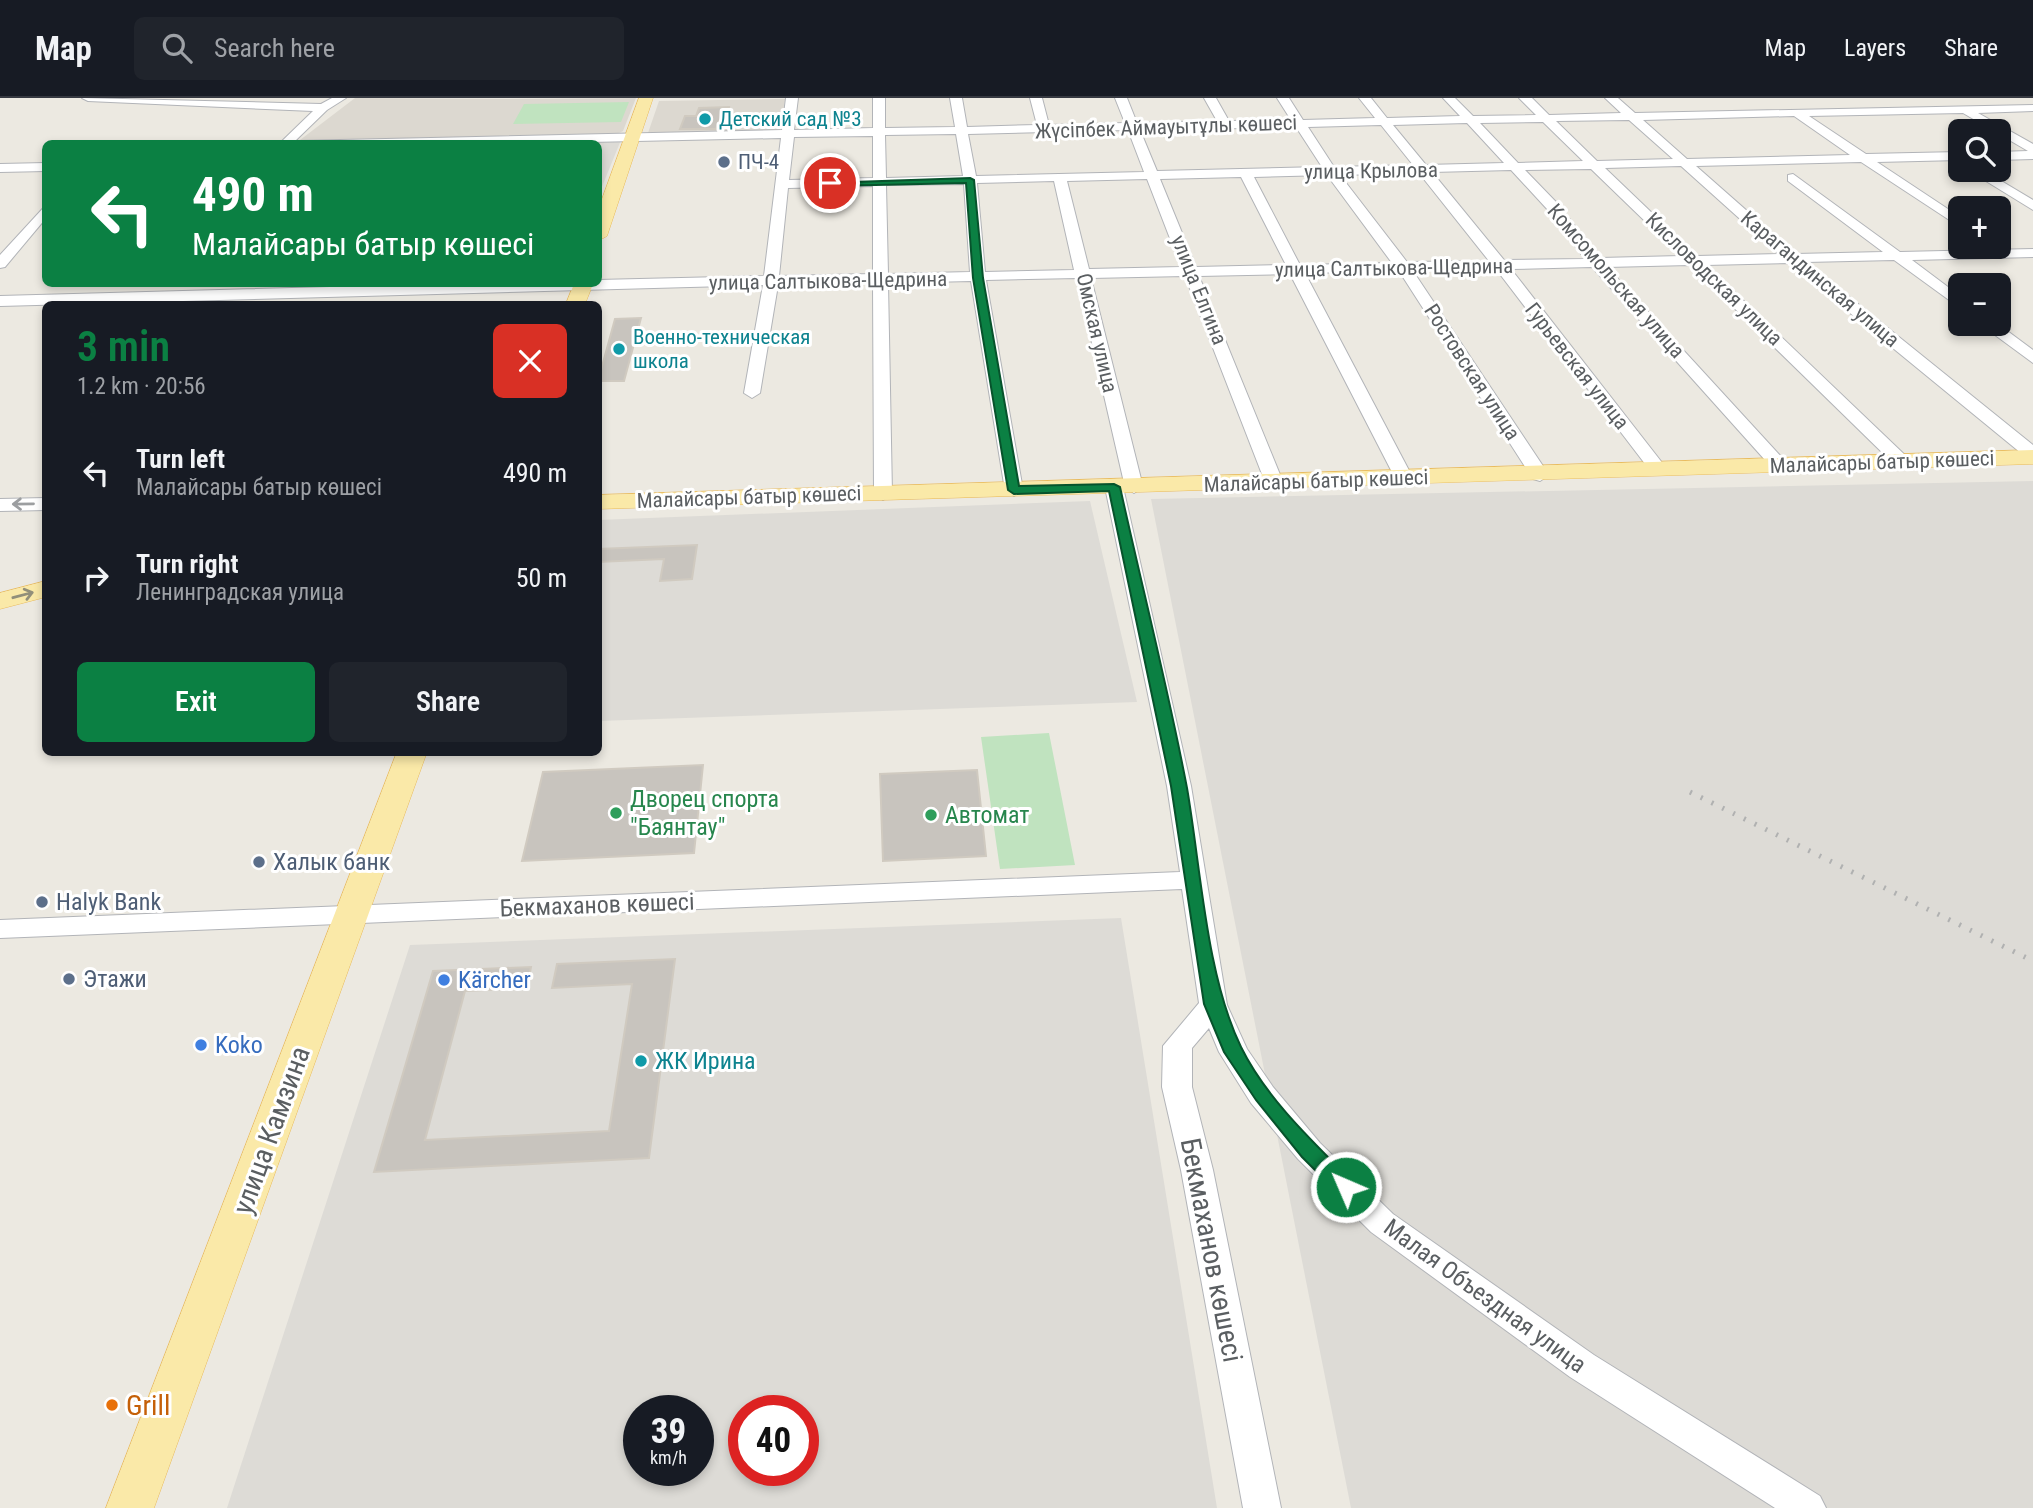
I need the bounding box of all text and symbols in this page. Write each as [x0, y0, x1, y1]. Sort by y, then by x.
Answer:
search box [134, 17, 624, 80]
text: Map [35, 29, 92, 68]
icon: search [158, 29, 196, 67]
text: Search here [214, 33, 335, 63]
text: Map [1765, 34, 1806, 62]
text: Layers [1844, 34, 1906, 62]
text: Share [1944, 34, 1998, 62]
place label: Детский сад №3 [719, 107, 862, 131]
street label: Жүсіпбек Аймауытұлы көшесі [1034, 110, 1298, 144]
marker: Детский сад №3 [697, 111, 713, 127]
map controls [1948, 119, 2011, 336]
button: search [1948, 119, 2011, 182]
place label: ПЧ-4 [738, 150, 779, 174]
pin [800, 153, 860, 213]
marker: ПЧ-4 [716, 154, 732, 170]
street label: улица Крылова [1304, 158, 1438, 184]
icon: arrive [811, 164, 849, 202]
text: 490 m [192, 166, 314, 223]
icon: left [77, 168, 168, 259]
button: + [1948, 196, 2011, 259]
street label: Комсомольская улица [1543, 199, 1689, 363]
street label: Карагандинская улица [1736, 206, 1904, 352]
street label: Кисловодская улица [1641, 208, 1787, 350]
text: Малайсары батыр көшесі [192, 225, 534, 263]
street label: улица Елгина [1166, 232, 1232, 348]
street label: улица Салтыкова-Щедрина [1275, 254, 1513, 282]
street label: улица Салтыкова-Щедрина [709, 267, 947, 295]
street label: Омская улица [1072, 271, 1122, 395]
button: − [1948, 273, 2011, 336]
street label: Гурьевская улица [1520, 298, 1634, 434]
street label: Ростовская улица [1419, 300, 1525, 444]
text: 3 min [77, 322, 170, 371]
button: close [493, 324, 567, 398]
place label: Военно-техническая школа [633, 325, 810, 373]
marker: Военно-техническая школа [611, 341, 627, 357]
text: 1.2 km · 20:56 [77, 373, 206, 400]
text: Turn left [136, 444, 225, 474]
street label: Малайсары батыр көшесі [1769, 446, 1995, 478]
icon: left [77, 454, 115, 492]
text: 490 m [503, 458, 567, 488]
street label: Малайсары батыр көшесі [1203, 465, 1429, 497]
text: Малайсары батыр көшесі [136, 474, 382, 501]
street label: Малайсары батыр көшесі [636, 481, 862, 513]
one-way arrow [12, 498, 35, 511]
text: Turn right [136, 549, 238, 579]
icon: right [77, 559, 115, 597]
text: 50 m [516, 563, 567, 593]
text: Ленинградская улица [136, 579, 344, 606]
one-way arrow [11, 588, 34, 601]
button: Exit [77, 662, 315, 742]
button: Share [329, 662, 567, 742]
place label: Дворец спорта "Баянтау" [630, 785, 779, 841]
place label: Автомат [945, 801, 1030, 829]
marker: Дворец спорта "Баянтау" [608, 805, 624, 821]
marker: Автомат [923, 807, 939, 823]
place label: Халык банк [273, 848, 391, 876]
marker: Халык банк [251, 854, 267, 870]
place label: Halyk Bank [56, 888, 161, 916]
street label: Бекмаханов көшесі [499, 888, 695, 922]
marker: Halyk Bank [34, 894, 50, 910]
place label: Этажи [83, 965, 147, 993]
place label: Kärcher [458, 966, 531, 994]
marker: Этажи [61, 971, 77, 987]
marker: Kärcher [436, 972, 452, 988]
place label: Koko [215, 1031, 263, 1059]
marker: Koko [193, 1037, 209, 1053]
street label: улица Камзина [226, 1042, 317, 1218]
place label: ЖК Ирина [655, 1047, 756, 1075]
marker: ЖК Ирина [633, 1053, 649, 1069]
street label: Бекмаханов көшесі [1174, 1135, 1249, 1365]
position arrow [1309, 1150, 1383, 1224]
street label: Малая Объездная улица [1378, 1213, 1592, 1379]
place label: Grill [126, 1389, 170, 1422]
speed limit sign: 40 [728, 1395, 819, 1486]
marker: Grill [104, 1397, 120, 1413]
text: 39 [651, 1411, 686, 1452]
text: km/h [650, 1447, 687, 1468]

